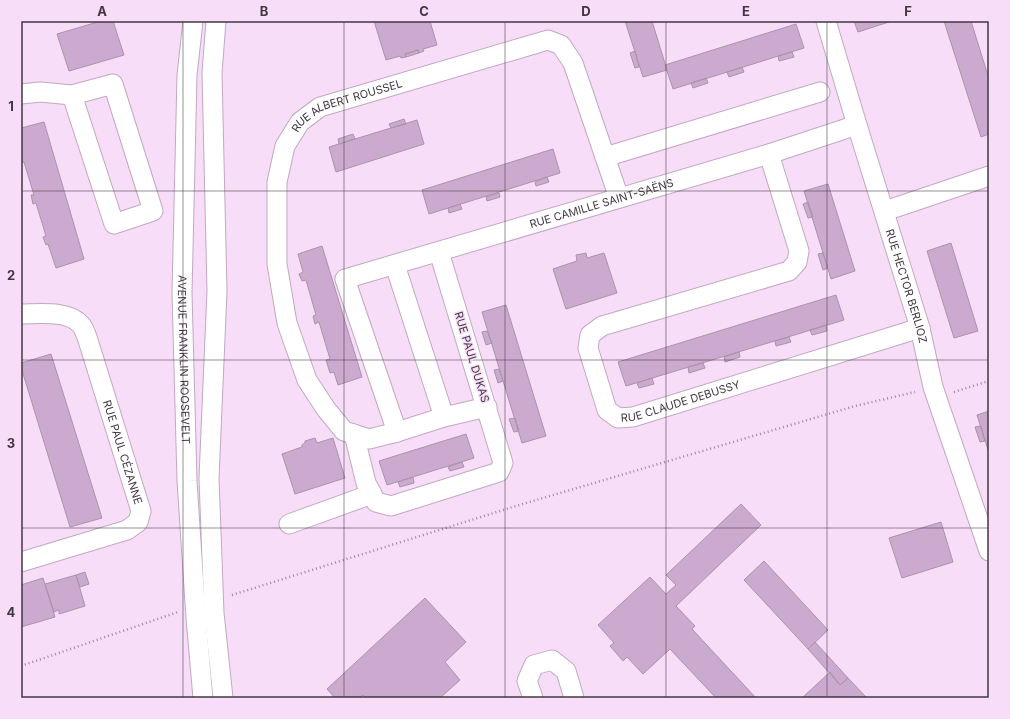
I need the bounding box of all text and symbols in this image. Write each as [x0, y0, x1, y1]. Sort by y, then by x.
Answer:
text: A [97, 3, 107, 19]
text: B [260, 3, 269, 19]
text: C [419, 3, 429, 19]
text: D [581, 3, 591, 19]
text: E [742, 3, 750, 19]
text: F [904, 3, 912, 19]
street label: RUE ALBERT ROUSSEL [289, 76, 404, 135]
text: 1 [8, 98, 14, 114]
street label: RUE CAMILLE SAINT-SAËNS [528, 176, 675, 231]
street label: RUE HECTOR BERLIOZ [883, 227, 930, 345]
text: 2 [7, 267, 15, 283]
street label: AVENUE FRANKLIN ROOSEVELT [175, 275, 193, 444]
street label: RUE PAUL DUKAS [452, 310, 492, 404]
street label: RUE CLAUDE DEBUSSY [620, 377, 742, 425]
street label: RUE PAUL CÉZANNE [100, 398, 146, 506]
text: 3 [7, 435, 15, 451]
text: 4 [7, 604, 16, 620]

